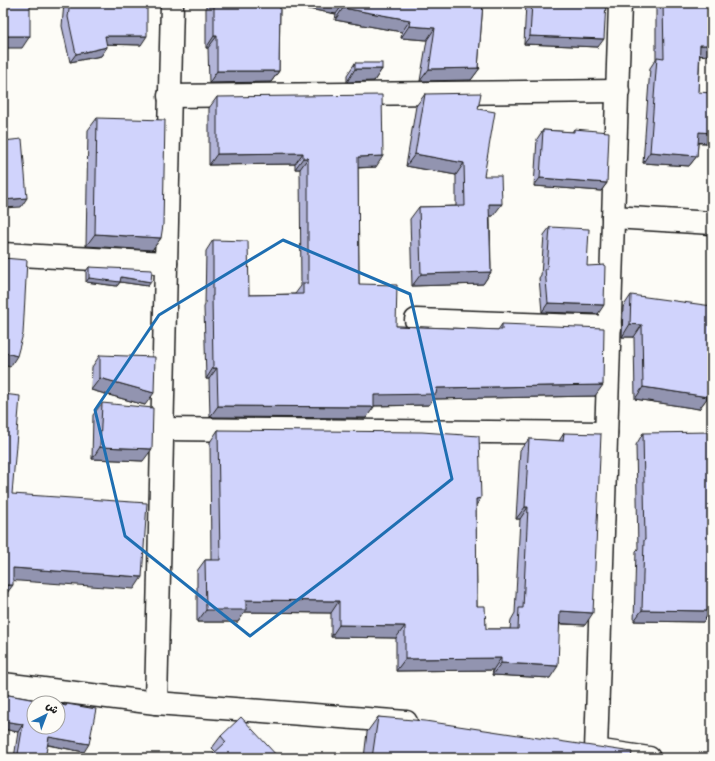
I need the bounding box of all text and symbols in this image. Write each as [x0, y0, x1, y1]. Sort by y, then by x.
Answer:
north arrow [26, 695, 66, 735]
text: ش [43, 697, 63, 718]

